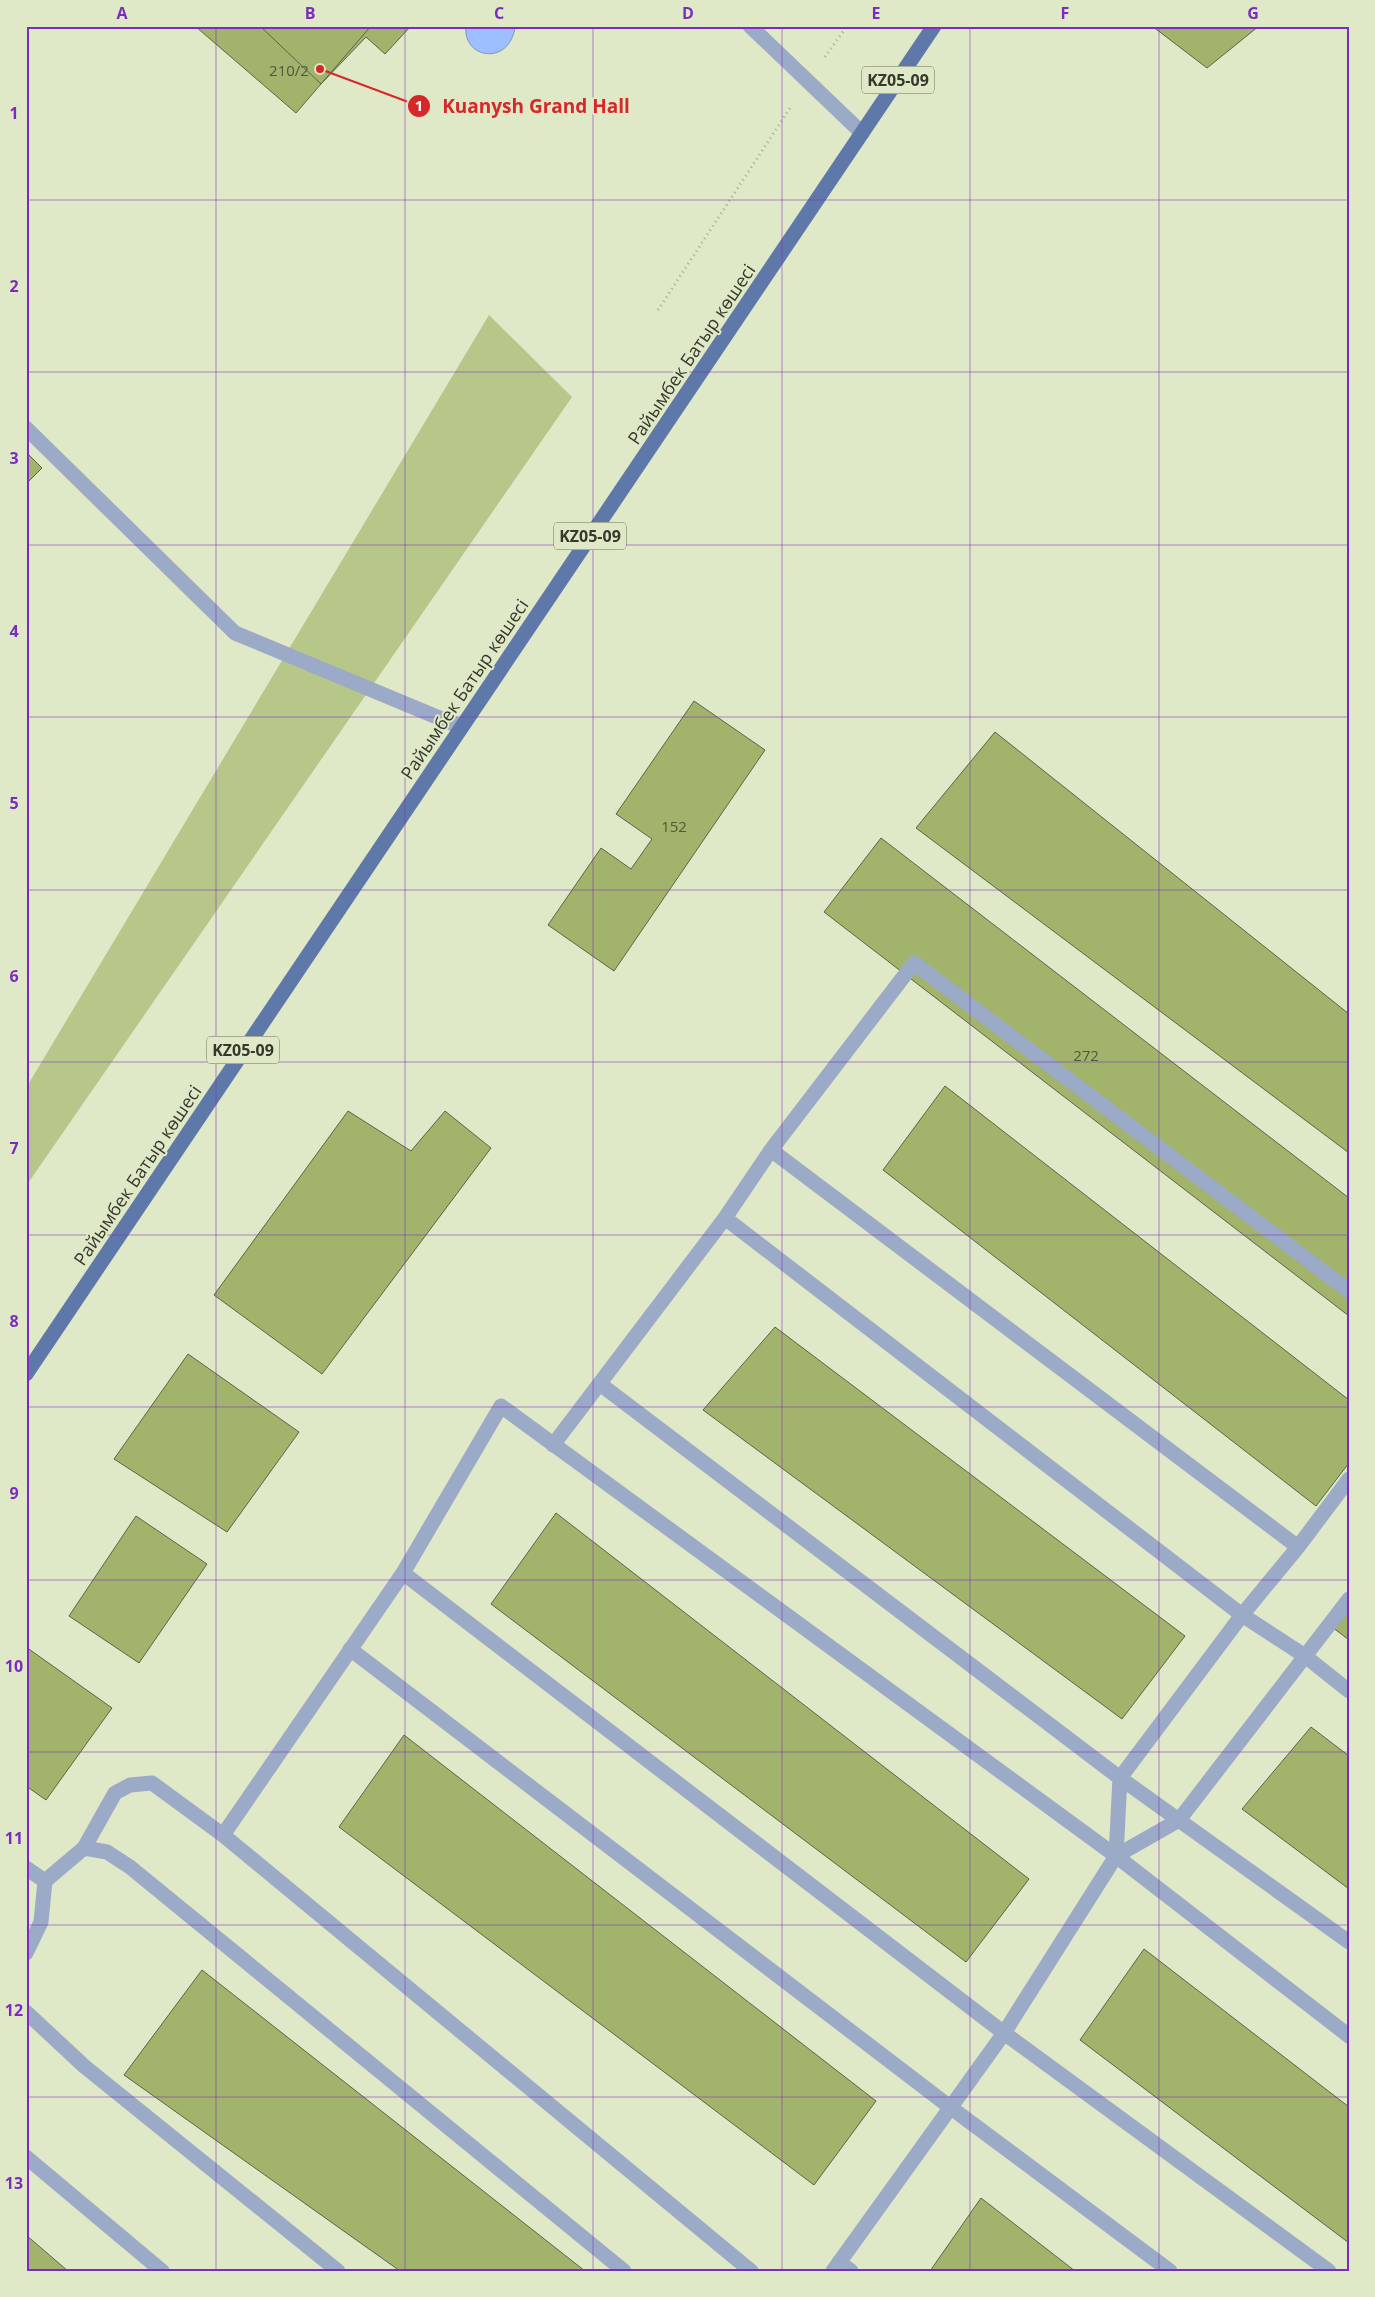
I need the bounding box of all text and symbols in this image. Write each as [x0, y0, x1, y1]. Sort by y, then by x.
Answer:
text: A [116, 2, 128, 24]
text: B [305, 2, 315, 24]
text: C [494, 2, 504, 24]
text: D [682, 2, 694, 24]
text: E [872, 2, 881, 24]
text: F [1061, 2, 1069, 24]
text: G [1247, 2, 1259, 24]
house number: 210/2 [269, 60, 309, 80]
road number: KZ05-09 [862, 66, 934, 94]
callout: Kuanysh Grand Hall [407, 89, 640, 123]
text: Kuanysh Grand Hall [442, 93, 630, 119]
text: 1 [415, 95, 423, 115]
text: 1 [9, 102, 19, 124]
street label: Райымбек Батыр көшесі [622, 259, 760, 449]
text: 2 [9, 275, 19, 297]
text: 3 [9, 447, 19, 469]
road number: KZ05-09 [554, 522, 626, 550]
street label: Райымбек Батыр көшесі [395, 594, 533, 784]
text: 4 [9, 620, 19, 642]
text: 5 [9, 792, 19, 814]
house number: 152 [661, 816, 687, 836]
text: 6 [9, 965, 19, 987]
road number: KZ05-09 [207, 1036, 279, 1064]
house number: 272 [1073, 1045, 1099, 1065]
street label: Райымбек Батыр көшесі [68, 1080, 206, 1270]
text: 7 [9, 1137, 19, 1159]
text: 8 [9, 1310, 19, 1332]
text: 9 [9, 1482, 19, 1504]
text: 10 [5, 1655, 23, 1677]
text: 11 [5, 1827, 23, 1849]
text: 12 [5, 1999, 23, 2021]
text: 13 [5, 2172, 23, 2194]

